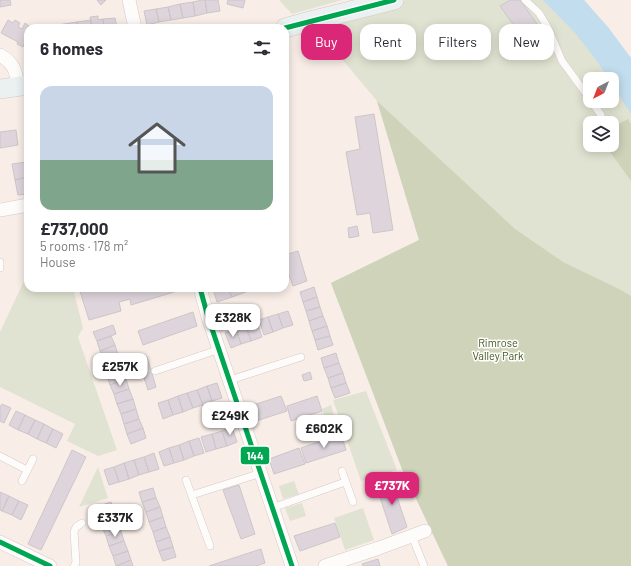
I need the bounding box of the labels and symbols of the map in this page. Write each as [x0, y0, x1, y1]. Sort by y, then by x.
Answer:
north arrow [583, 72, 619, 108]
pin: £328K [205, 304, 261, 338]
park label: Rimrose Valley Park [472, 336, 524, 362]
pin: £257K [92, 353, 148, 387]
pin: £249K [202, 402, 258, 436]
pin: £602K [296, 415, 352, 449]
line badge: 144 [240, 446, 270, 465]
text: 144 [246, 449, 264, 462]
pin: £737K [364, 472, 420, 506]
pin: £337K [87, 504, 143, 538]

